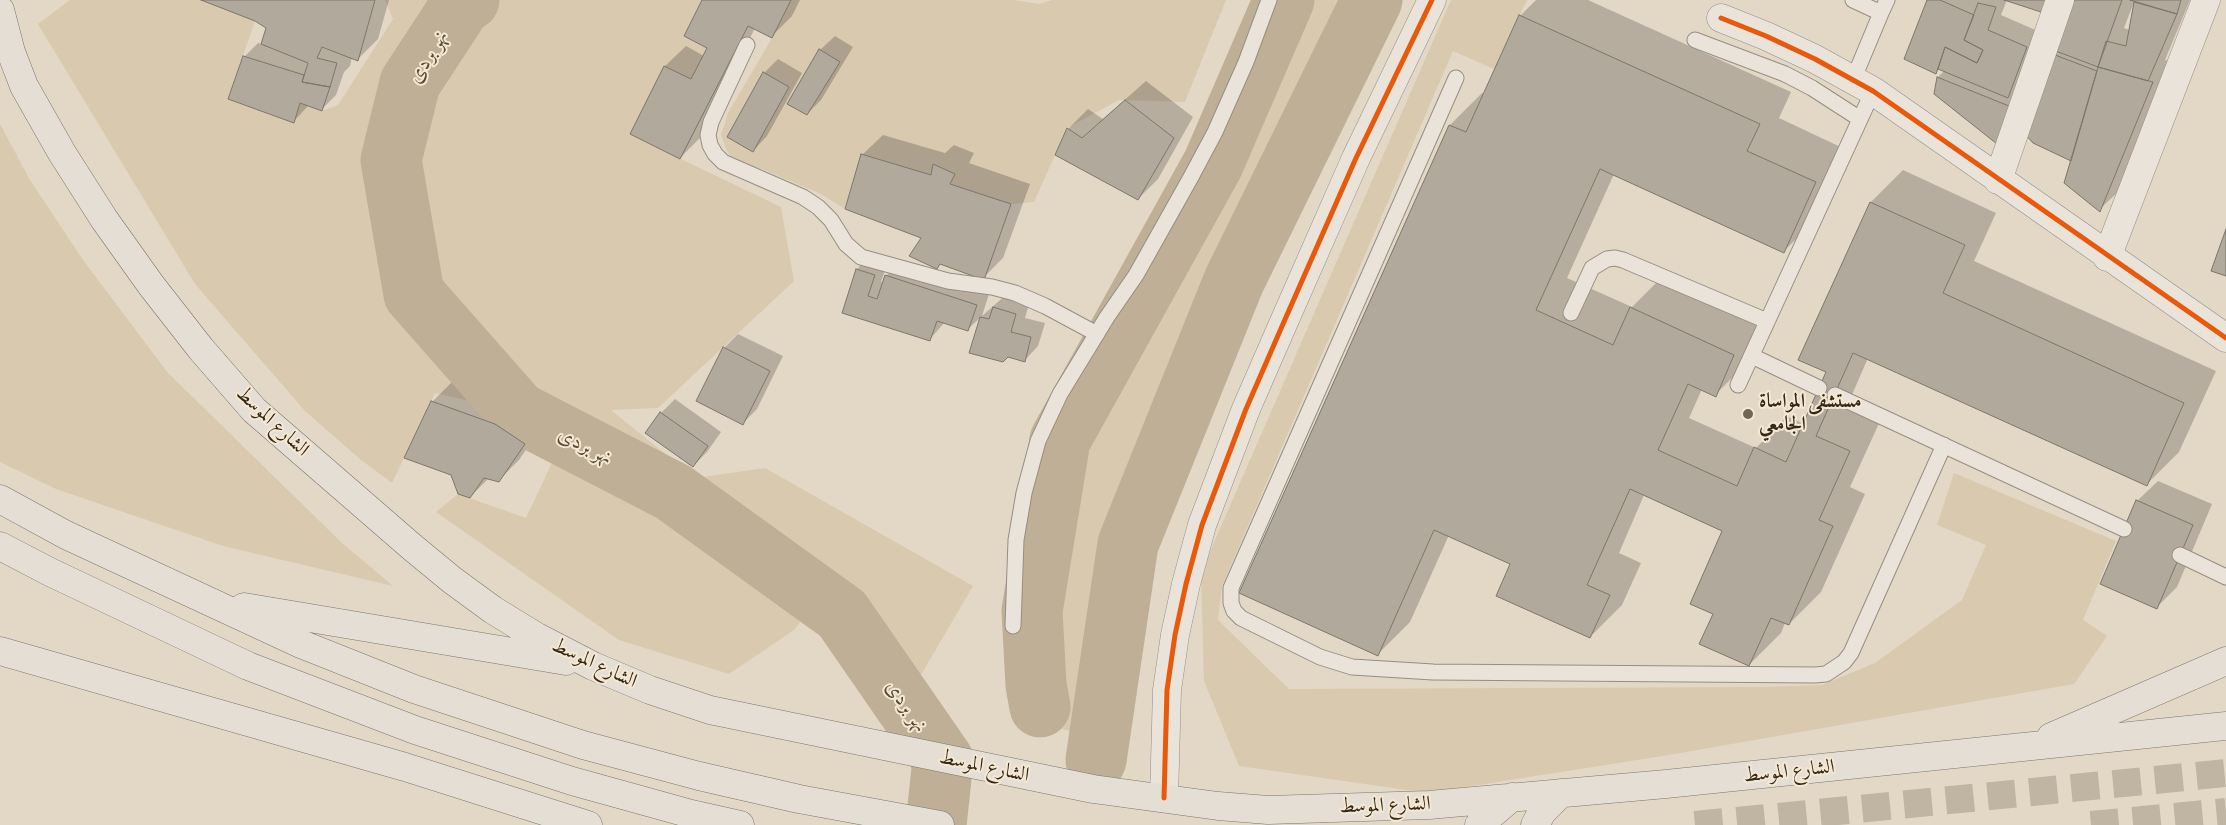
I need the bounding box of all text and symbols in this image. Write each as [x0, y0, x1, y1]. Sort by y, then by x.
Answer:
water label: نهر بردى [403, 26, 455, 88]
street label: الشارع الموسط [230, 382, 314, 462]
place label: مستشفى المواساة الجامعي [1759, 390, 1862, 437]
marker: مستشفى المواساة الجامعي [1741, 407, 1755, 421]
water label: نهر بردى [553, 423, 617, 471]
street label: الشارع الموسط [548, 634, 640, 694]
water label: نهر بردى [879, 676, 933, 738]
street label: الشارع الموسط [937, 746, 1031, 788]
street label: الشارع الموسط [1742, 755, 1836, 789]
street label: الشارع الموسط [1339, 792, 1431, 820]

